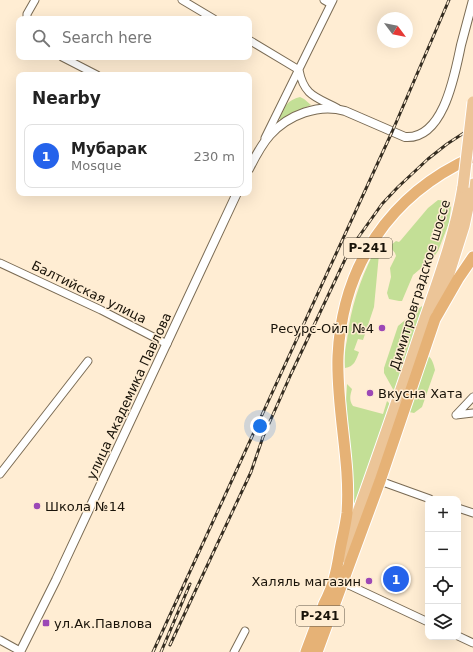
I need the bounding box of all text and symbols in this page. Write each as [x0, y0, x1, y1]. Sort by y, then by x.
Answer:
north arrow [377, 12, 413, 48]
search box [16, 16, 252, 60]
icon: search [30, 27, 52, 49]
text: Search here [62, 29, 152, 47]
text: Nearby [32, 88, 101, 108]
text: Мубарак [71, 140, 147, 158]
text: 1 [41, 149, 51, 164]
text: 230 m [193, 149, 235, 164]
text: Mosque [71, 158, 121, 173]
street label: Димитровградское шоссе [387, 198, 453, 372]
road number: Р-241 [344, 238, 392, 258]
street label: Балтийская улица [29, 258, 149, 326]
street label: улица Академика Павлова [84, 310, 174, 482]
place label: Ресурс-Ойл №4 [270, 321, 374, 336]
marker: Ресурс-Ойл №4 [377, 323, 387, 333]
place label: Вкусна Хата [378, 386, 463, 401]
marker: Вкусна Хата [365, 388, 375, 398]
your location [250, 416, 270, 436]
map controls [425, 496, 461, 640]
button: + [425, 496, 461, 532]
place label: Школа №14 [45, 499, 125, 514]
marker: Школа №14 [32, 501, 42, 511]
button: − [425, 532, 461, 568]
pin: 1 [383, 564, 409, 594]
button: locate [425, 568, 461, 604]
place label: Халяль магазин [251, 574, 361, 589]
marker: Халяль магазин [364, 576, 374, 586]
button: layers [425, 604, 461, 640]
road number: Р-241 [296, 606, 344, 626]
place label: ул.Ак.Павлова [54, 616, 152, 631]
marker: ул.Ак.Павлова [41, 618, 51, 628]

